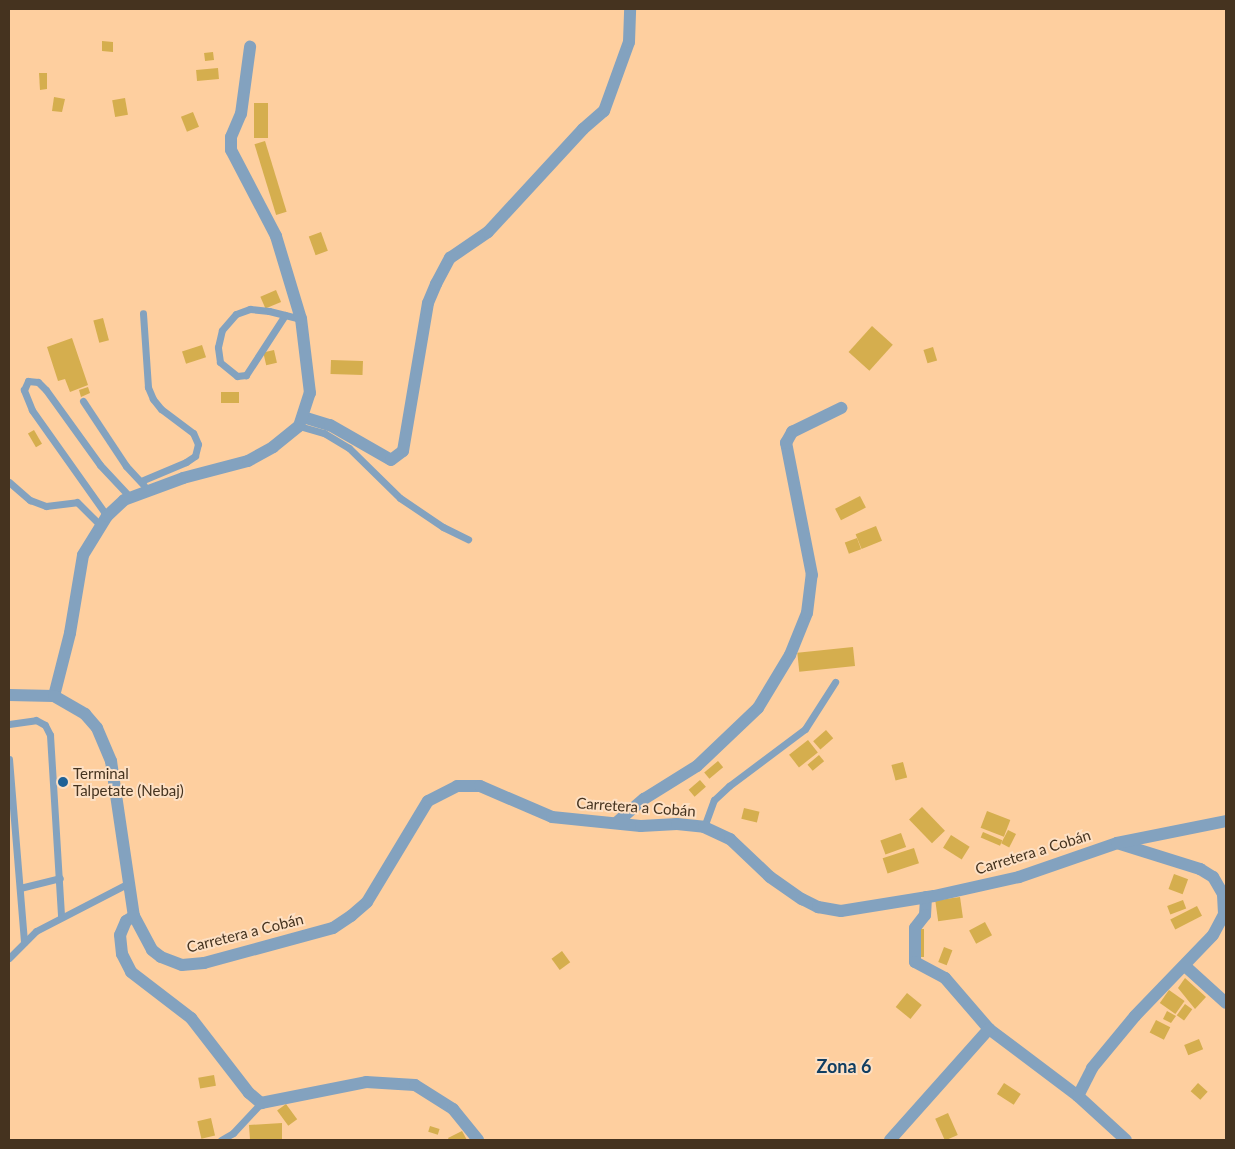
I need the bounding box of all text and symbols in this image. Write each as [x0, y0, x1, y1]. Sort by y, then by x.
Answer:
place label: Terminal Talpetate (Nebaj) [73, 764, 184, 799]
marker: Terminal Talpetate (Nebaj) [57, 776, 69, 788]
street label: Carretera a Cobán [576, 794, 696, 820]
street label: Carretera a Cobán [973, 826, 1093, 878]
street label: Carretera a Cobán [185, 910, 305, 956]
district label: Zona 6 [817, 1055, 871, 1077]

